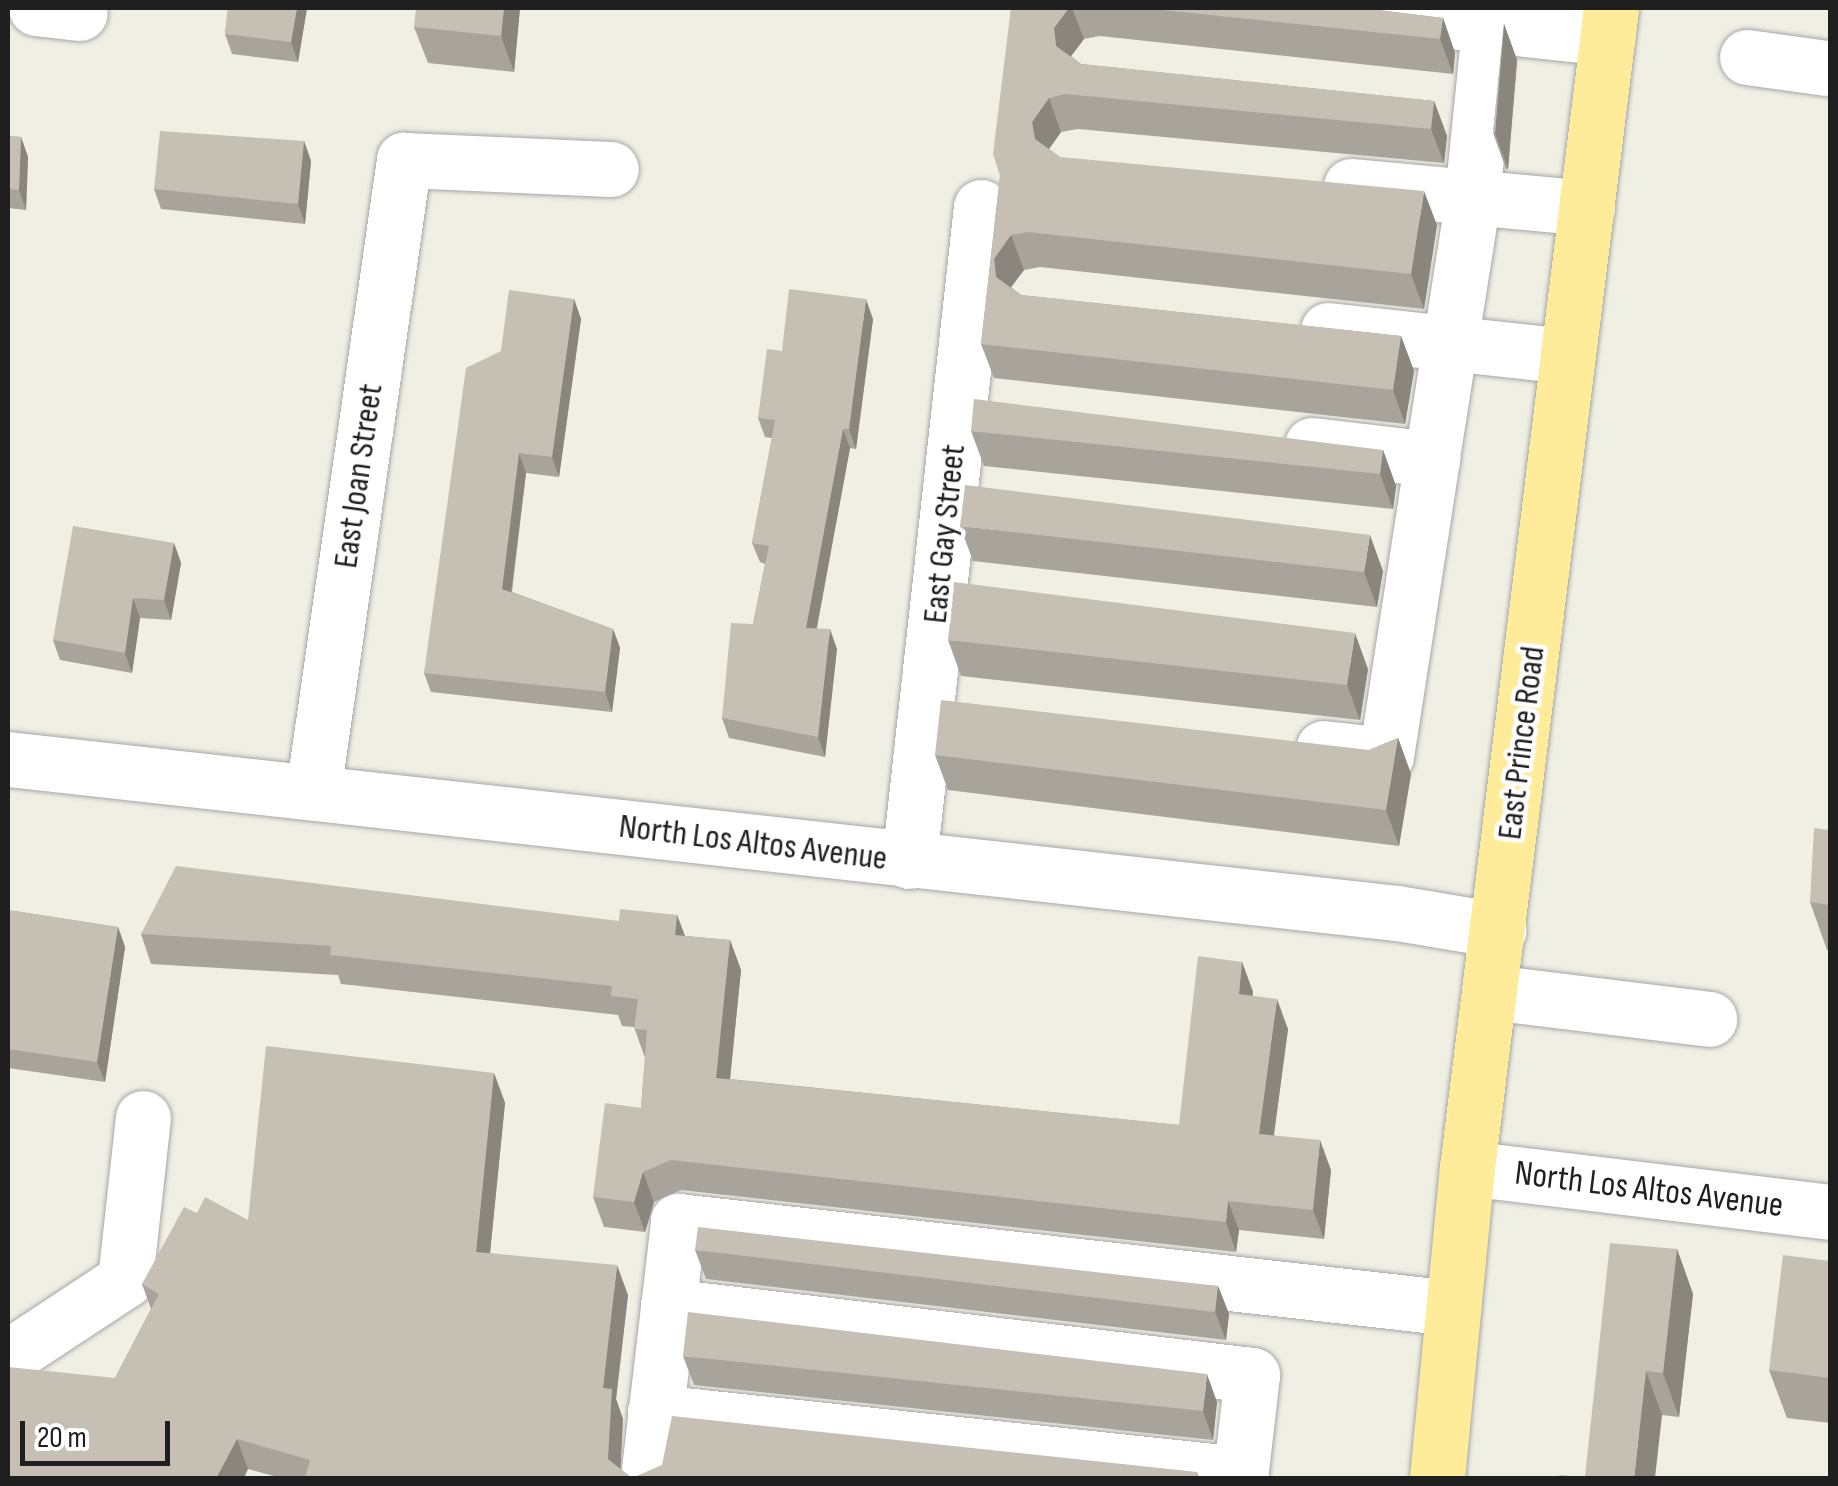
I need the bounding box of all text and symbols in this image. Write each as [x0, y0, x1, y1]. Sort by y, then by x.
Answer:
street label: East Joan Street [325, 381, 393, 571]
street label: East Gay Street [915, 442, 975, 626]
street label: East Prince Road [1489, 644, 1555, 842]
street label: North Los Altos Avenue [617, 806, 889, 880]
street label: North Los Altos Avenue [1513, 1153, 1785, 1227]
scale bar [25, 1401, 175, 1463]
text: 20 m [37, 1420, 87, 1456]

